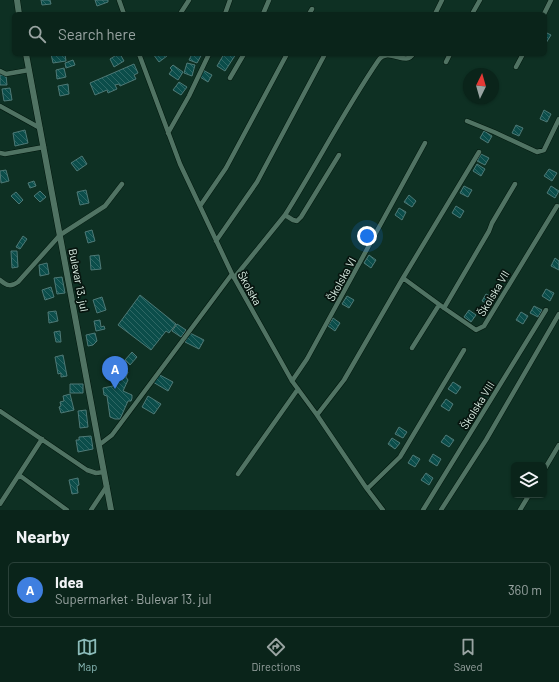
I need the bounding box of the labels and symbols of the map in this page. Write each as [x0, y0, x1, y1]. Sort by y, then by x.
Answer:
north arrow [463, 68, 499, 104]
your location [357, 226, 377, 246]
street label: Bulevar 13. jul [67, 247, 91, 313]
street label: Školska VI [324, 255, 358, 303]
street label: Školska VII [474, 268, 512, 318]
street label: Školska [235, 269, 265, 307]
pin: A [102, 356, 128, 389]
street label: Školska VIII [457, 379, 497, 431]

